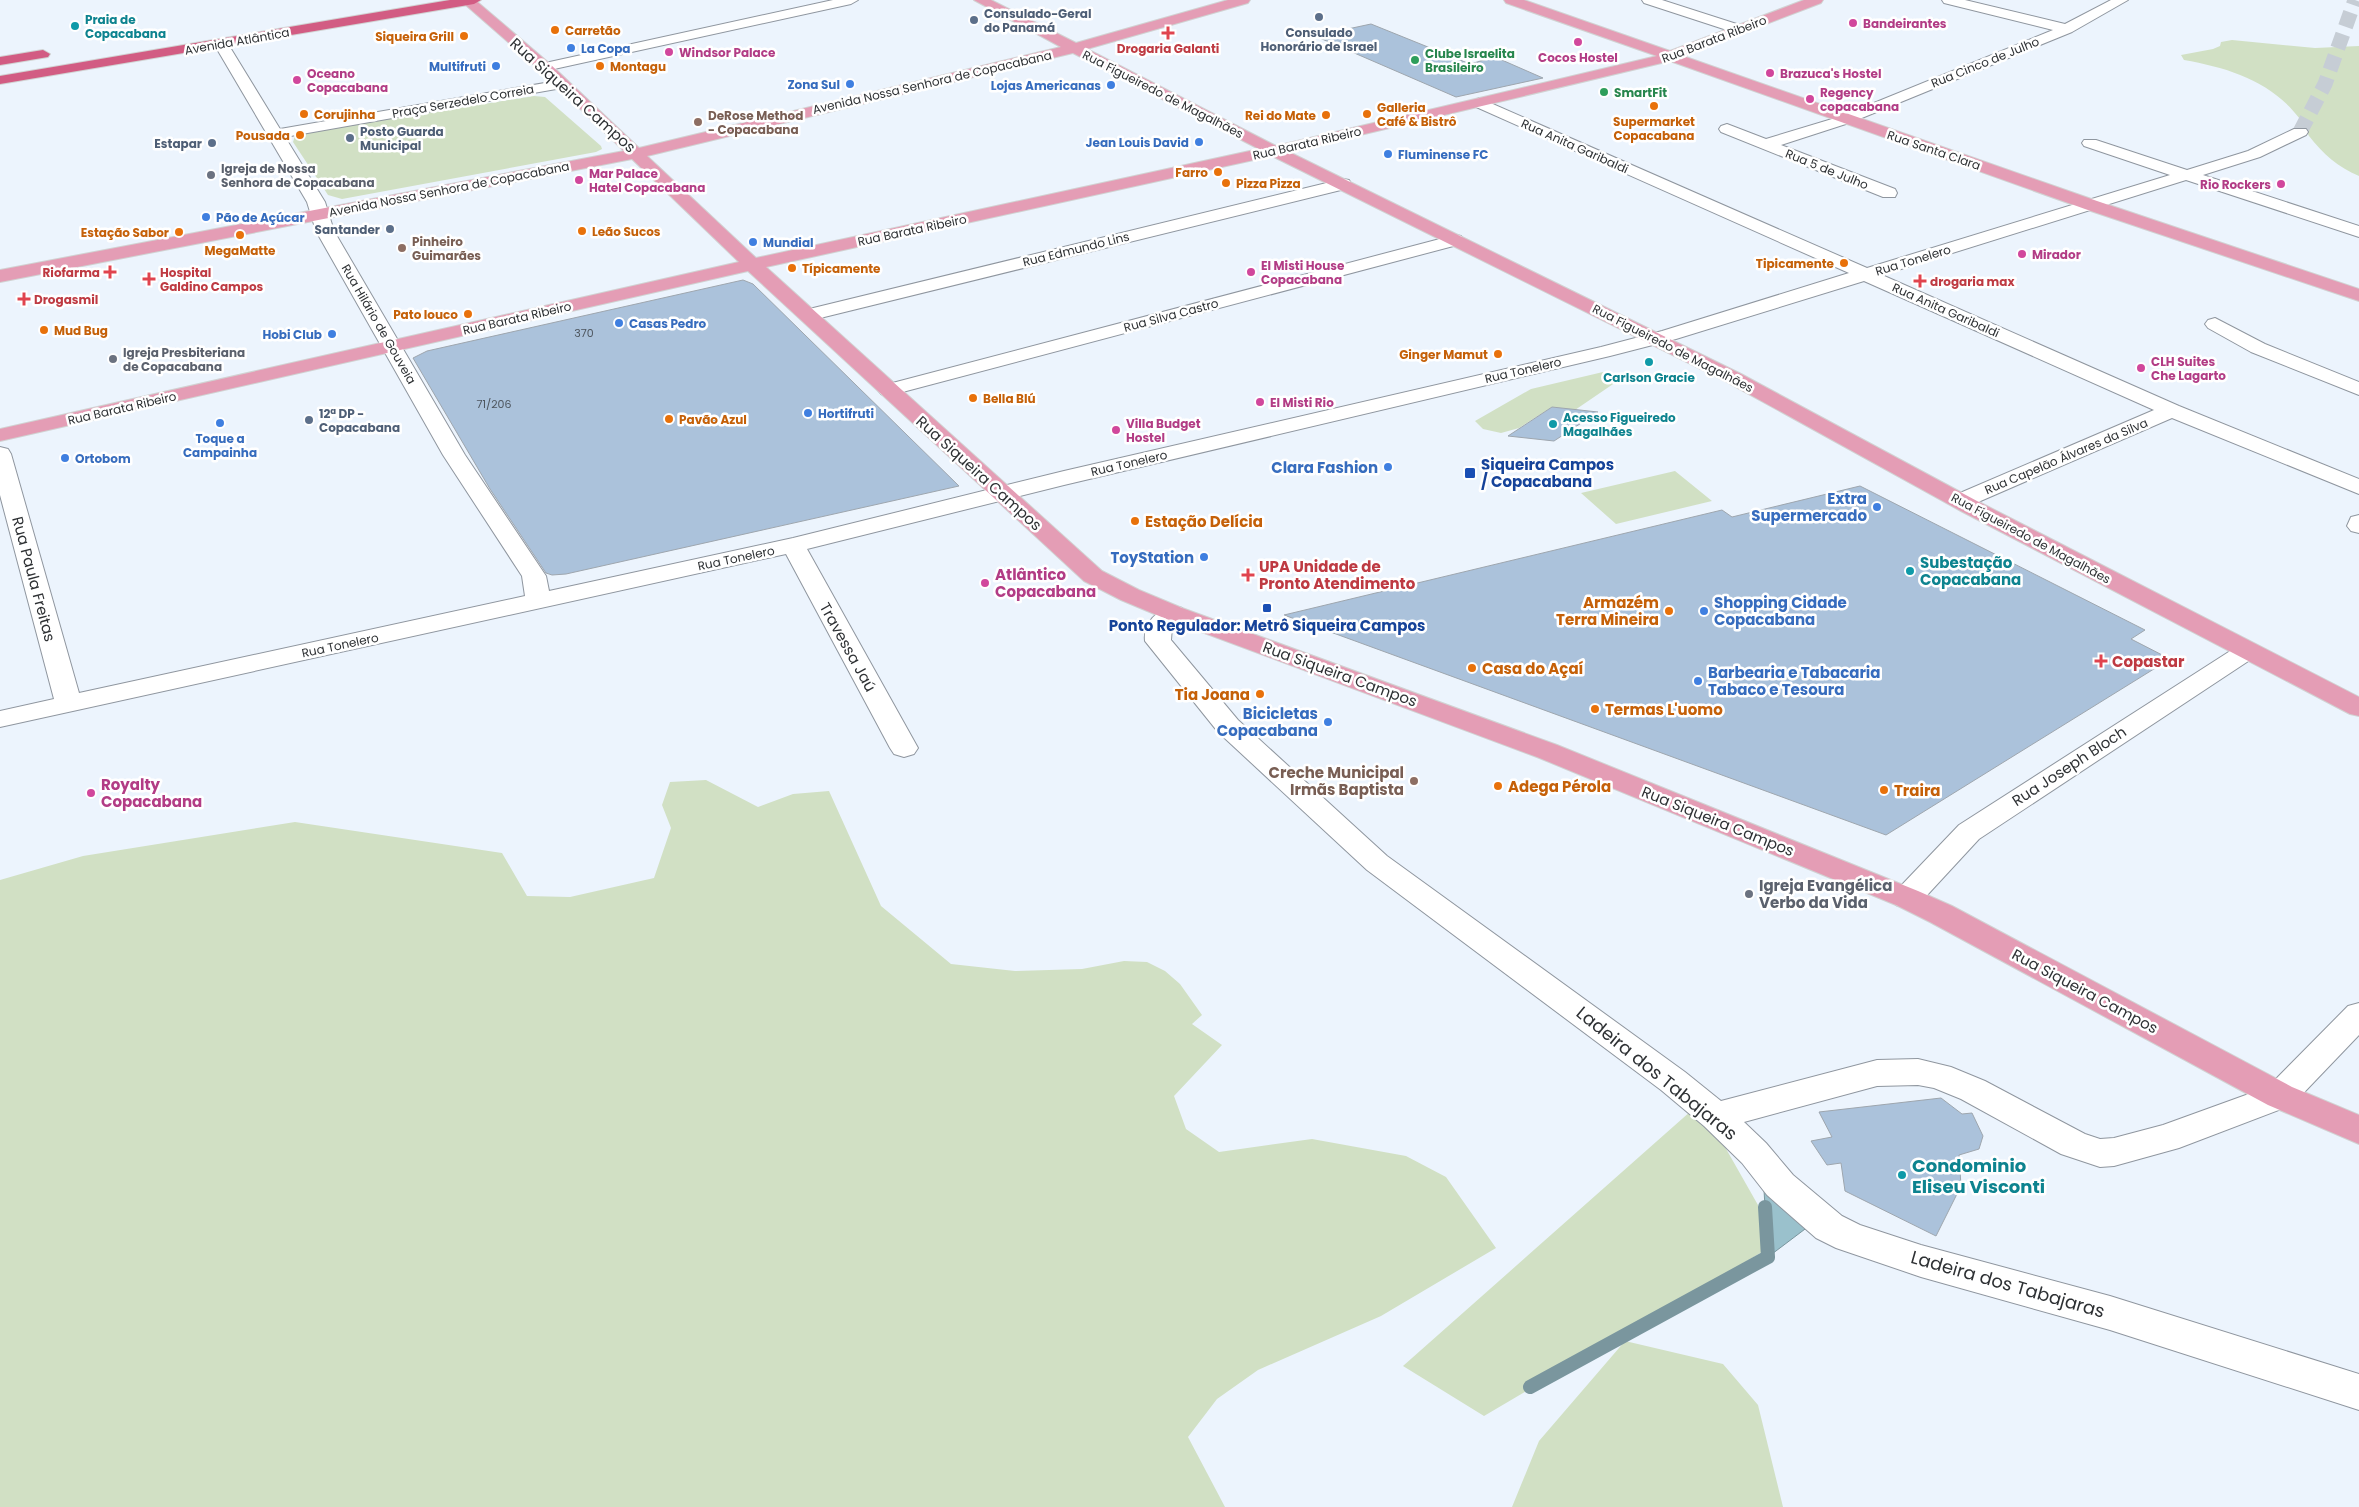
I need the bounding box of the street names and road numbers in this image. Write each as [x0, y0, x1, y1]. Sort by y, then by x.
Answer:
street label: Rua Barata Ribeiro [1659, 11, 1769, 67]
street label: Avenida Atlântica [183, 23, 291, 59]
street label: Rua Cinco de Julho [1928, 32, 2042, 92]
street label: Rua Siqueira Campos [506, 33, 641, 157]
street label: Avenida Nossa Senhora de Copacabana [811, 46, 1053, 118]
street label: Rua Figueiredo de Magalhães [1080, 46, 1246, 142]
street label: Praça Serzedelo Correia [391, 80, 535, 122]
street label: Rua Anita Garibaldi [1519, 115, 1631, 177]
street label: Rua Barata Ribeiro [1251, 122, 1363, 164]
street label: Rua Santa Clara [1885, 126, 1983, 174]
street label: Rua 5 de Julho [1783, 145, 1871, 194]
street label: Avenida Nossa Senhora de Copacabana [327, 157, 571, 221]
street label: Rua Barata Ribeiro [856, 210, 968, 250]
street label: Rua Edmundo Lins [1021, 228, 1131, 270]
street label: Rua Tonelero [1873, 240, 1953, 280]
street label: Rua Hilário de Gouveia [338, 261, 420, 387]
street label: Rua Anita Garibaldi [1890, 279, 2002, 341]
street label: Rua Silva Castro [1122, 294, 1221, 336]
street label: Rua Barata Ribeiro [461, 297, 573, 339]
street label: Rua Figueiredo de Magalhães [1590, 300, 1756, 396]
street label: Rua Tonelero [1483, 353, 1563, 387]
street label: Rua Barata Ribeiro [66, 387, 178, 429]
street label: Rua Siqueira Campos [912, 411, 1047, 535]
street label: Rua Capelão Álvares da Silva [1982, 414, 2150, 498]
street label: Rua Tonelero [1089, 446, 1169, 480]
street label: Rua Figueiredo de Magalhães [1948, 489, 2114, 587]
street label: Rua Paula Freitas [7, 514, 61, 644]
street label: Rua Tonelero [696, 541, 776, 574]
street label: Travessa Jaú [815, 599, 881, 695]
street label: Rua Tonelero [300, 628, 380, 661]
street label: Rua Siqueira Campos [1260, 636, 1420, 712]
street label: Rua Joseph Bloch [2008, 721, 2130, 811]
street label: Rua Siqueira Campos [1639, 781, 1797, 861]
street label: Rua Siqueira Campos [2008, 944, 2162, 1039]
street label: Ladeira dos Tabajaras [1571, 1000, 1743, 1146]
street label: Ladeira dos Tabajaras [1908, 1244, 2108, 1324]

